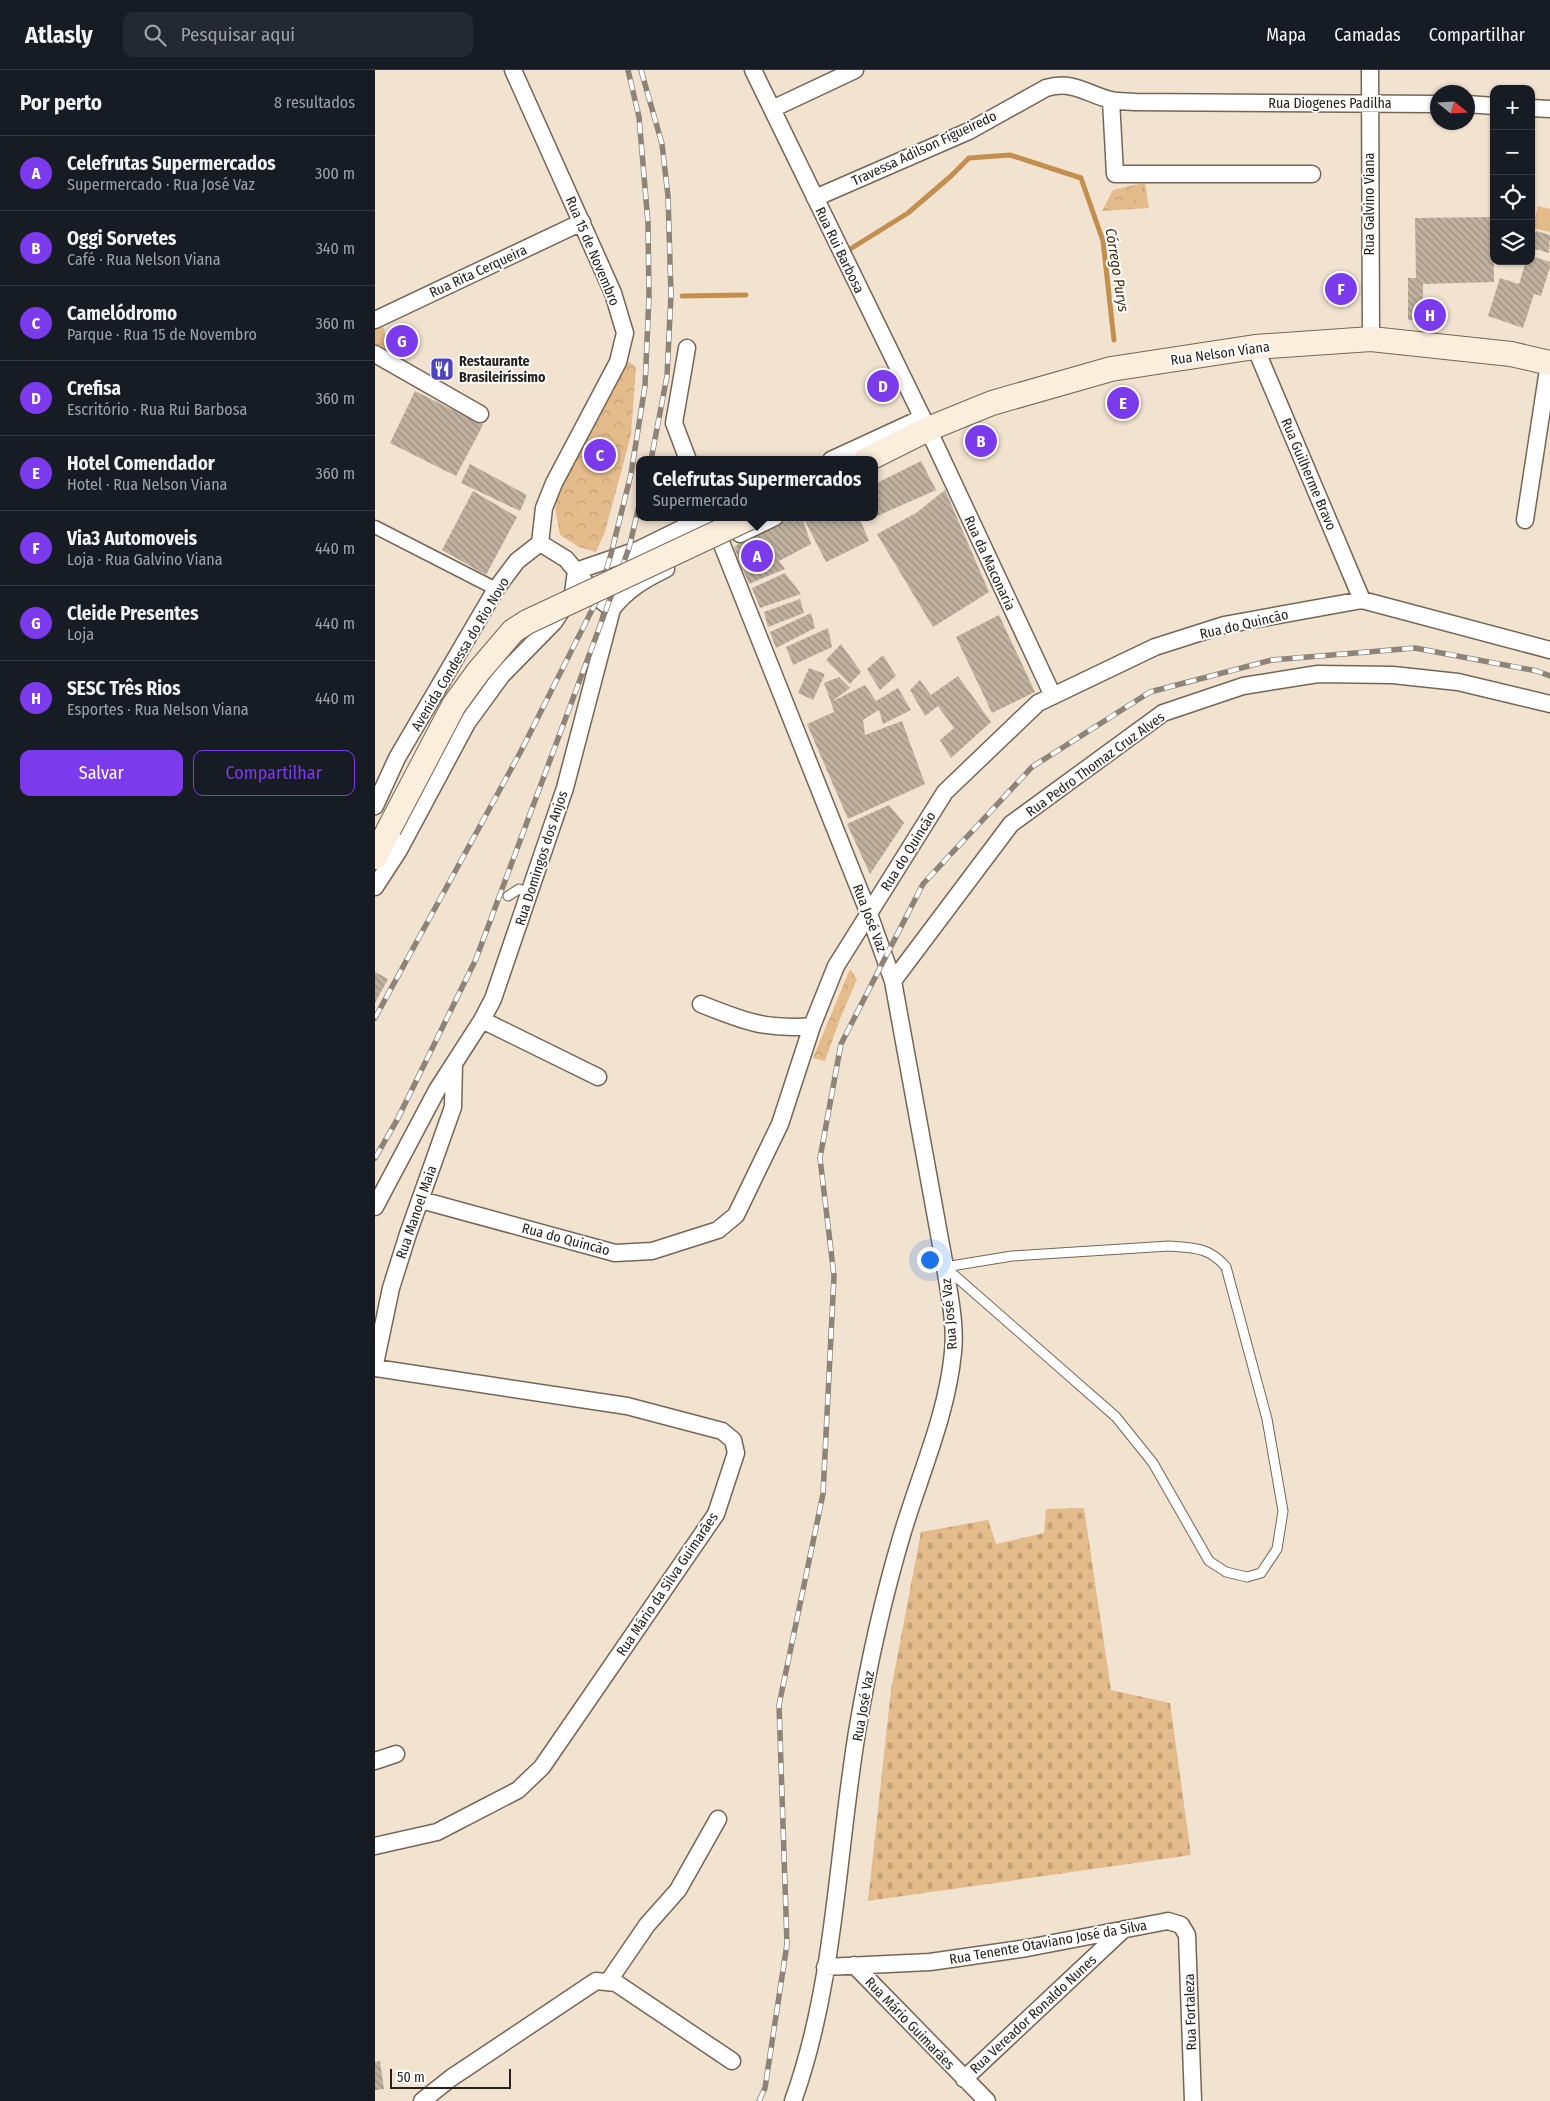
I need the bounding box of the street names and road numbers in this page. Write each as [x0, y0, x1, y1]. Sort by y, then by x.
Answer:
street label: Rua Diogenes Padilha [1268, 95, 1392, 112]
street label: Travessa Adilson Figueiredo [849, 107, 999, 190]
street label: Rua Galvino Viana [1361, 152, 1378, 255]
street label: Rua 15 de Novembro [562, 194, 623, 308]
street label: Rua Rui Barbosa [811, 204, 868, 296]
street label: Rua Rita Cerqueira [427, 241, 530, 301]
street label: Rua Nelson Viana [1169, 338, 1271, 369]
street label: Rua Guilherme Bravo [1277, 416, 1340, 533]
street label: Rua da Maconaria [960, 513, 1019, 613]
street label: Avenida Condessa do Rio Novo [408, 574, 513, 734]
street label: Rua do Quincão [1198, 606, 1290, 643]
street label: Rua Pedro Thomaz Cruz Alves [1023, 708, 1168, 820]
street label: Rua Domingos dos Anjos [512, 788, 571, 928]
street label: Rua do Quincão [877, 808, 940, 894]
street label: Rua José Vaz [849, 882, 890, 955]
street label: Rua Manoel Maia [393, 1163, 440, 1261]
street label: Rua do Quincão [520, 1220, 612, 1259]
street label: Rua José Vaz [938, 1277, 961, 1350]
street label: Rua Mário da Silva Guimarães [613, 1509, 722, 1659]
street label: Rua José Vaz [849, 1669, 878, 1743]
street label: Rua Tenente Otaviano José da Silva [948, 1917, 1148, 1968]
street label: Rua Vereador Ronaldo Nunes [967, 1951, 1100, 2077]
street label: Rua Fortaleza [1181, 1973, 1200, 2051]
street label: Rua Mário Guimarães [861, 1974, 958, 2073]

